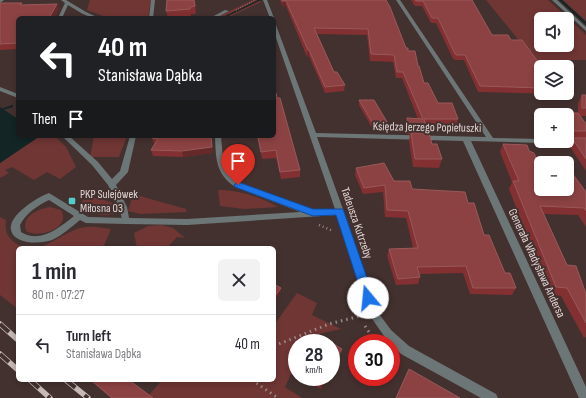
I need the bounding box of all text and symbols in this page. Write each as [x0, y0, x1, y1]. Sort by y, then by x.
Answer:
map controls [534, 12, 574, 196]
button: sound [534, 12, 574, 52]
text: 40 m [98, 31, 147, 64]
icon: left [32, 32, 84, 84]
button: layers [534, 60, 574, 100]
text: Stanisława Dąbka [98, 65, 202, 86]
icon: arrive [65, 108, 87, 130]
button: + [534, 108, 574, 148]
text: Then [32, 110, 57, 129]
street label: Księdza Jerzego Popiełuszki [373, 119, 481, 136]
pin [221, 144, 255, 185]
icon: arrive [227, 150, 249, 172]
button: − [534, 156, 574, 196]
street label: Tadeusza Kutrzeby [337, 186, 376, 261]
place label: PKP Sulejówek Miłosna 03 [80, 187, 138, 216]
marker: PKP Sulejówek Miłosna 03 [67, 196, 77, 206]
street label: Generała Władysława Andersa [505, 206, 569, 320]
text: 1 min [32, 257, 77, 286]
button: close [218, 259, 260, 301]
position arrow [347, 277, 389, 319]
text: 80 m · 07:27 [32, 287, 85, 303]
text: Turn left [66, 327, 111, 346]
icon: left [32, 334, 54, 356]
speed limit sign: 30 [348, 334, 400, 386]
text: 40 m [235, 335, 260, 354]
text: 28 [305, 343, 323, 367]
text: Stanisława Dąbka [66, 346, 141, 362]
text: km/h [305, 364, 323, 376]

